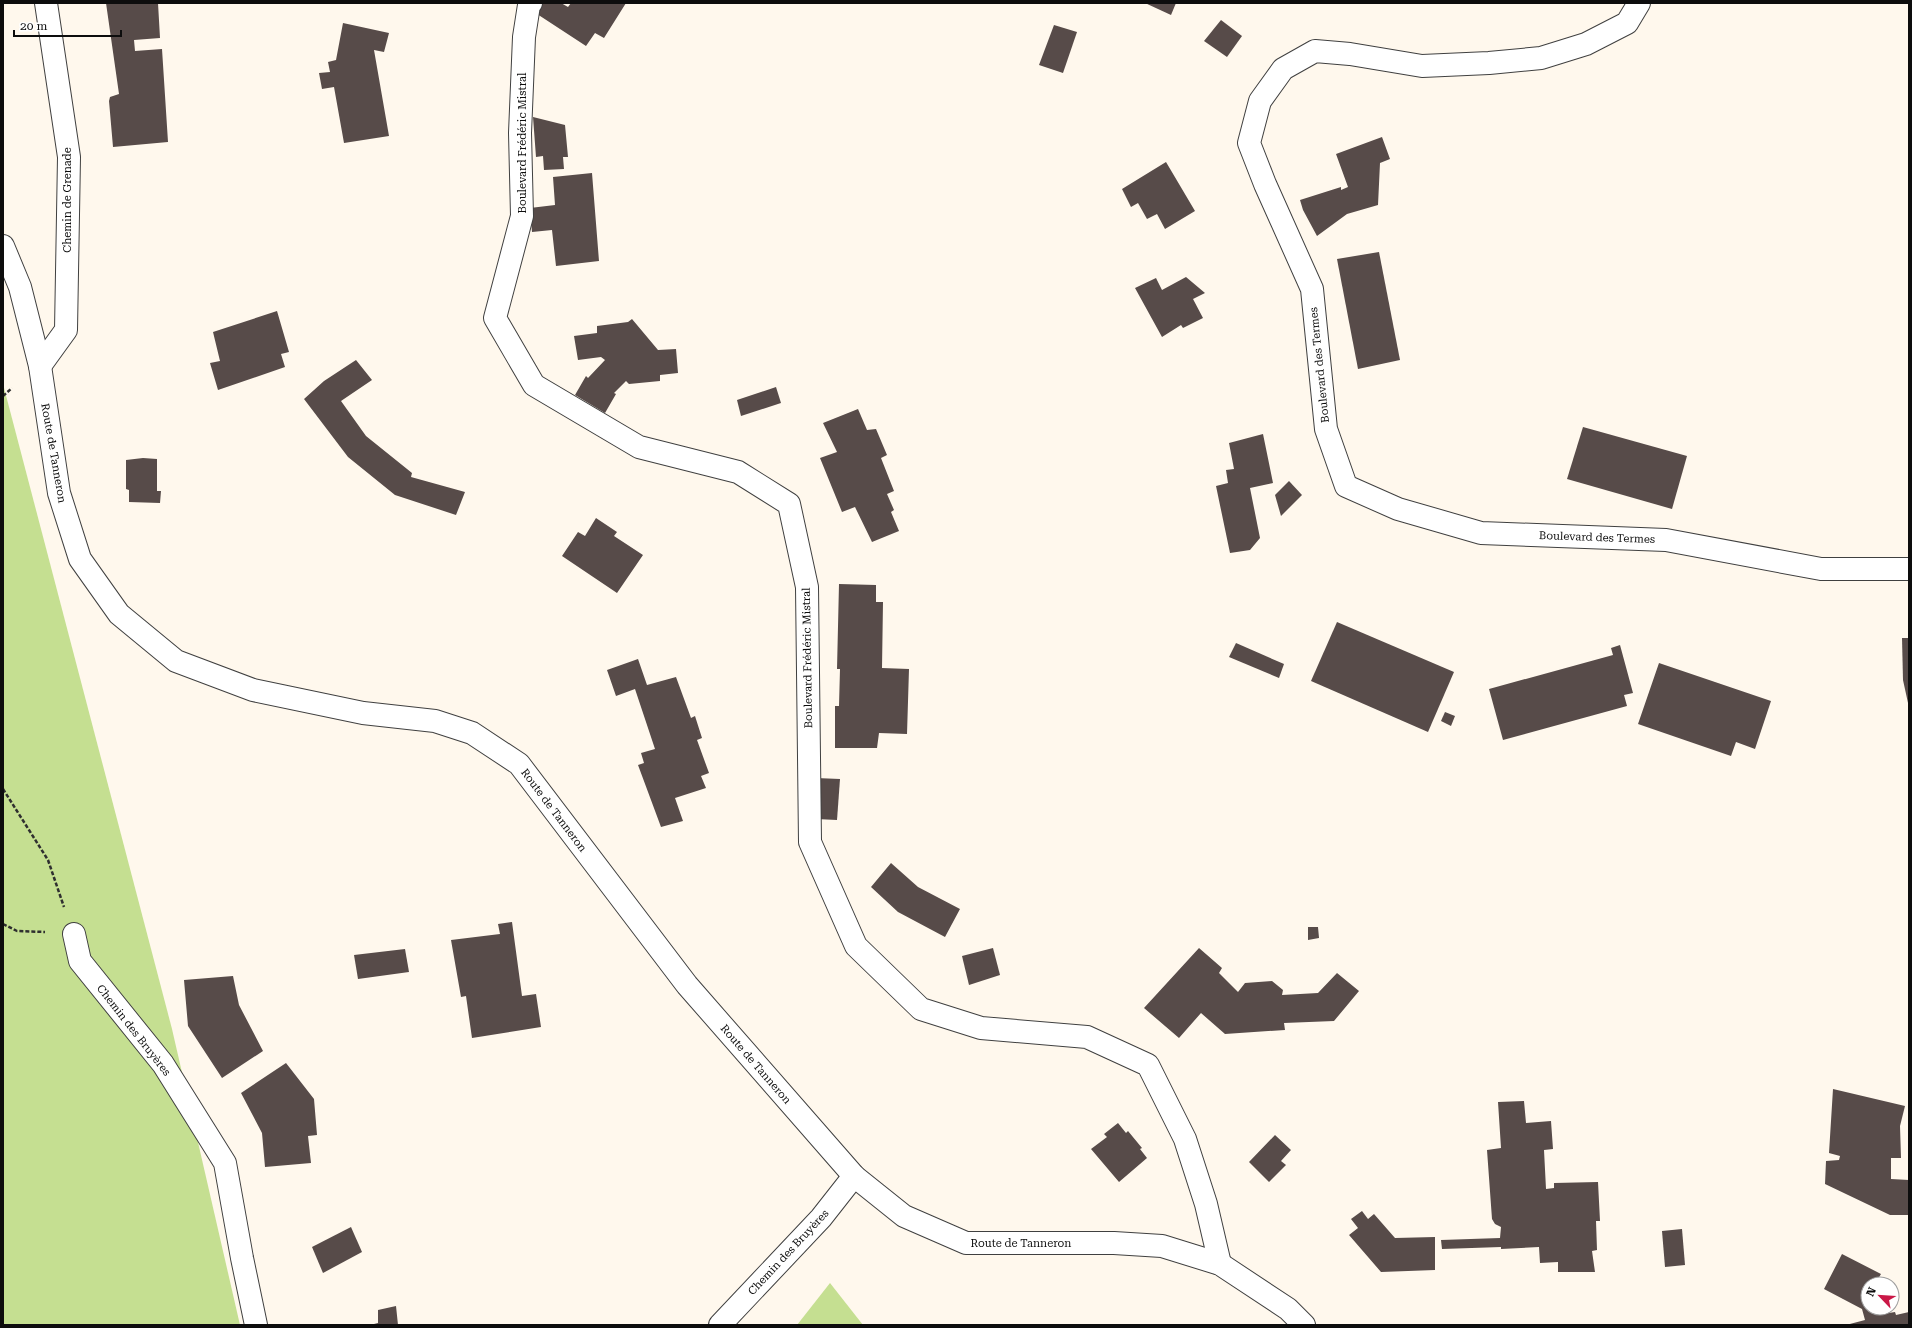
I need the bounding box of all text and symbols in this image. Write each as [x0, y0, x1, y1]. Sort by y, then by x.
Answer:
scale bar [14, 12, 121, 38]
text: 20 m [20, 19, 47, 33]
street label: Boulevard Frédéric Mistral [516, 72, 529, 213]
street label: Chemin de Grenade [61, 147, 74, 253]
street label: Boulevard des Termes [1307, 306, 1332, 423]
street label: Route de Tanneron [38, 402, 69, 504]
street label: Boulevard des Termes [1539, 529, 1655, 546]
street label: Boulevard Frédéric Mistral [800, 587, 815, 729]
street label: Route de Tanneron [518, 766, 589, 855]
street label: Chemin des Bruyères [94, 982, 173, 1079]
street label: Route de Tanneron [718, 1022, 794, 1107]
street label: Chemin des Bruyères [745, 1207, 831, 1298]
street label: Route de Tanneron [971, 1237, 1071, 1250]
north arrow [1860, 1276, 1900, 1316]
text: N [1864, 1285, 1879, 1299]

